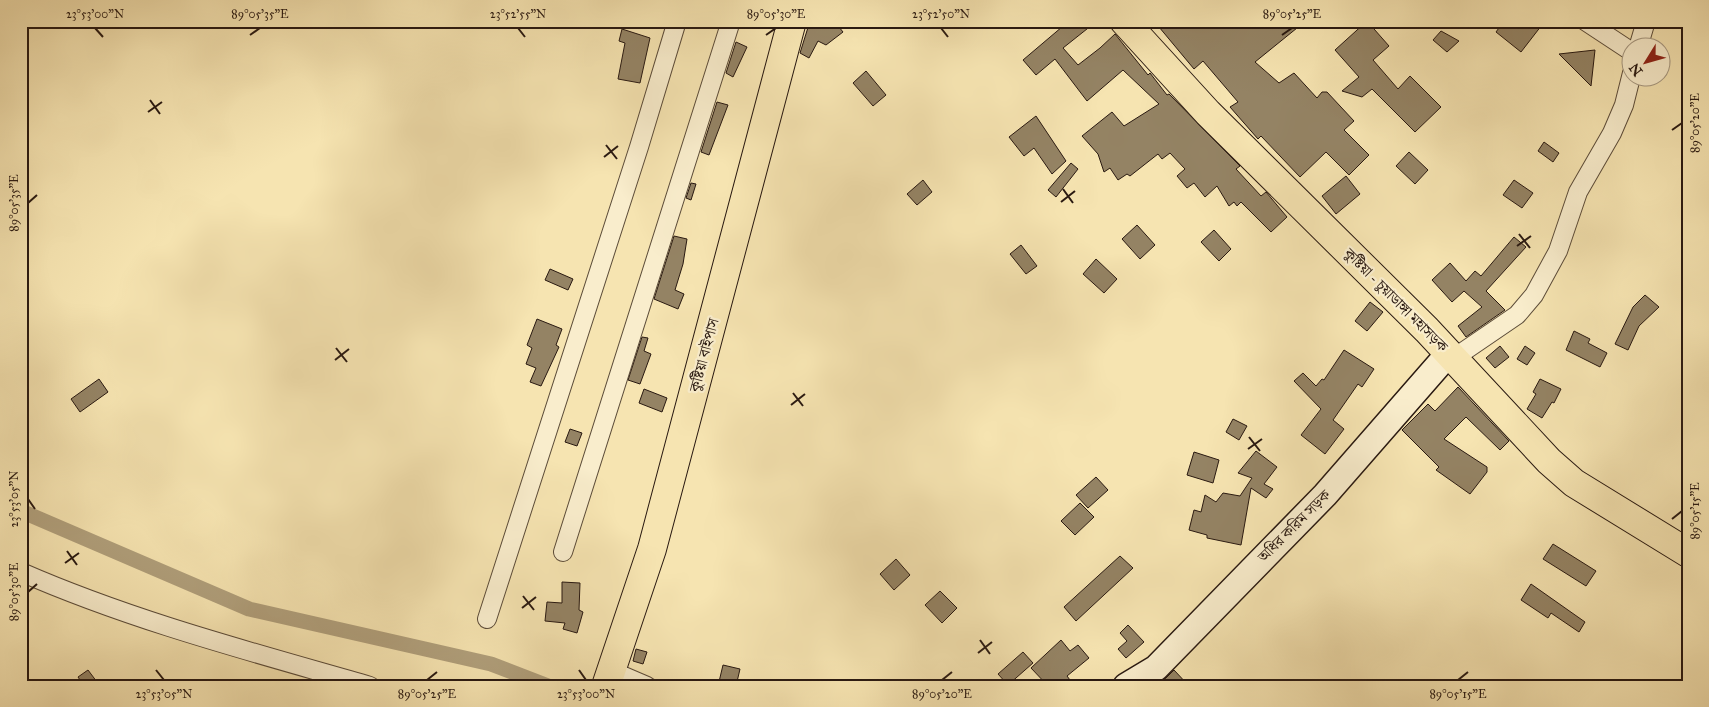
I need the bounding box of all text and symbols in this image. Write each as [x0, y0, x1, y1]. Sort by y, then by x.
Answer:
text: 23°53'00"N [66, 7, 124, 21]
text: 89°05'35"E [231, 7, 289, 21]
text: 23°52'55"N [490, 7, 546, 21]
text: 89°05'30"E [747, 7, 806, 21]
text: 23°52'50"N [912, 7, 970, 21]
text: 89°05'25"E [1263, 7, 1322, 21]
north arrow [1622, 38, 1672, 88]
text: N [1626, 60, 1646, 79]
text: 89°05'20"E [1688, 93, 1702, 153]
text: 89°05'35"E [7, 174, 21, 232]
street label: কুষ্টিয়া - চুয়াডাঙ্গা মহাসড়ক [1340, 244, 1452, 356]
street label: কুষ্টিয়া বাইপাস [685, 315, 723, 395]
text: 23°53'05"N [7, 471, 21, 527]
text: 89°05'15"E [1688, 482, 1702, 540]
street label: অধির করিম সড়ক [1253, 486, 1334, 567]
text: 89°05'30"E [7, 562, 21, 621]
text: 23°53'05"N [136, 687, 192, 701]
text: 89°05'25"E [398, 687, 457, 701]
text: 23°53'00"N [557, 687, 615, 701]
text: 89°05'20"E [912, 687, 972, 701]
text: 89°05'15"E [1429, 687, 1487, 701]

